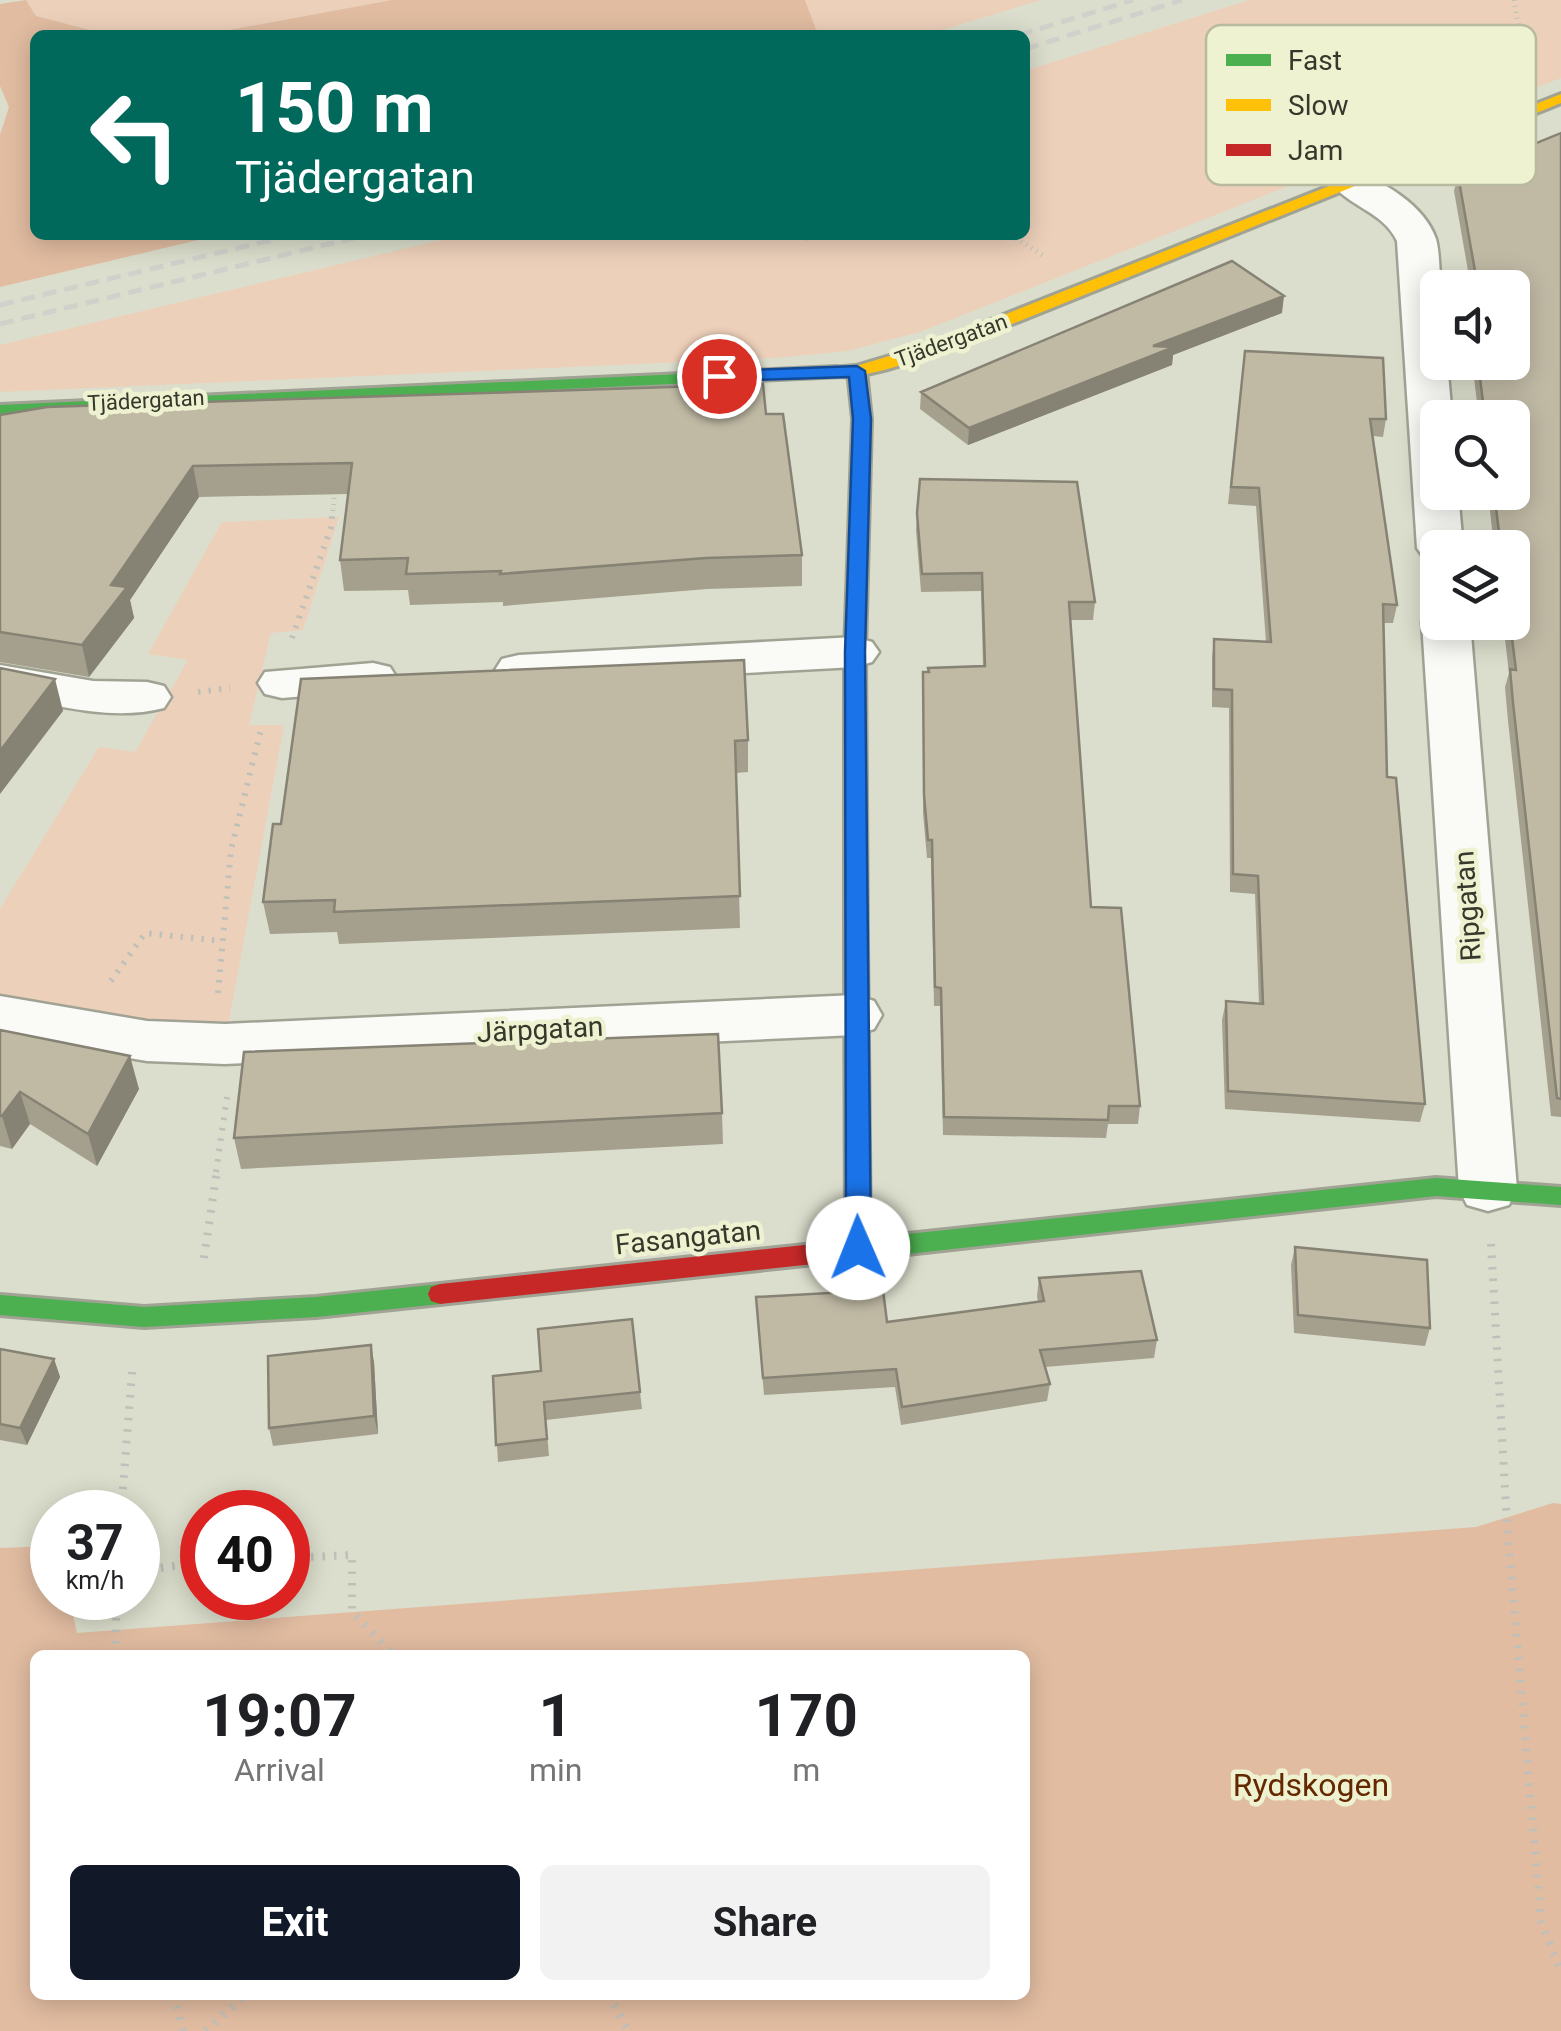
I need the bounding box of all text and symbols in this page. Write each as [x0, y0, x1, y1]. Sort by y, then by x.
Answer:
legend [1206, 25, 1536, 185]
text: Fast [1288, 44, 1342, 77]
text: 150 m [235, 67, 434, 149]
icon: left [70, 70, 200, 200]
text: Slow [1288, 89, 1348, 122]
text: Jam [1288, 134, 1343, 167]
text: Tjädergatan [235, 151, 475, 204]
map controls [1420, 270, 1530, 640]
button: sound [1420, 270, 1530, 380]
street label: Tjädergatan [892, 309, 1011, 372]
pin [677, 334, 762, 419]
icon: arrive [692, 349, 747, 404]
street label: Tjädergatan [87, 385, 205, 416]
button: search [1420, 400, 1530, 510]
button: layers [1420, 530, 1530, 640]
street label: Ripgatan [1447, 850, 1488, 962]
street label: Järpgatan [476, 1010, 604, 1049]
position arrow [806, 1196, 910, 1300]
street label: Fasangatan [614, 1213, 762, 1262]
speed limit sign: 40 [180, 1490, 310, 1620]
text: 37 [66, 1514, 124, 1572]
text: km/h [66, 1566, 124, 1595]
text: 19:07 [202, 1680, 357, 1751]
text: 1 [538, 1680, 573, 1751]
text: 170 [755, 1680, 858, 1751]
text: Arrival [234, 1751, 325, 1789]
text: min [529, 1751, 582, 1789]
text: m [792, 1751, 820, 1789]
park label: Rydskogen [1233, 1766, 1389, 1804]
button: Exit [70, 1865, 520, 1980]
button: Share [540, 1865, 990, 1980]

